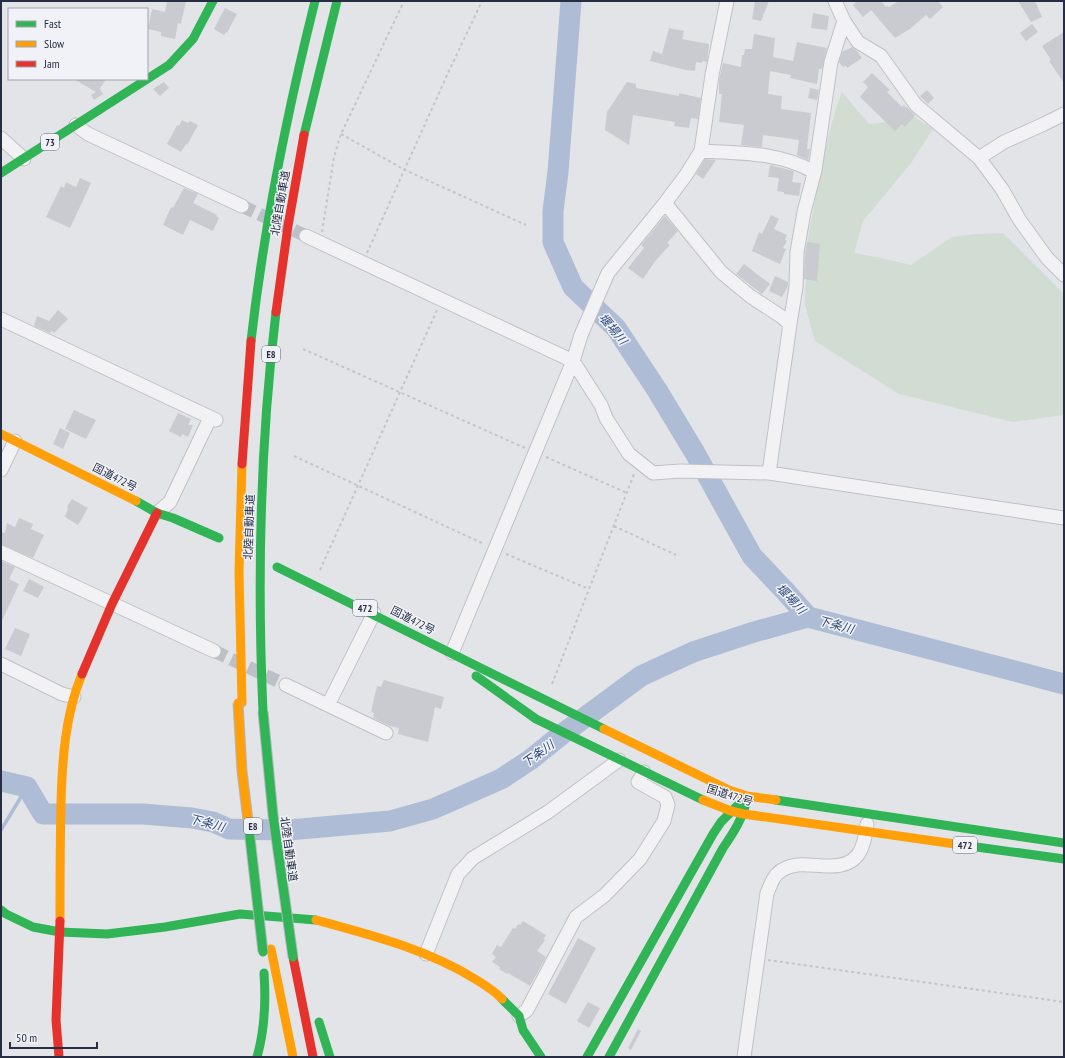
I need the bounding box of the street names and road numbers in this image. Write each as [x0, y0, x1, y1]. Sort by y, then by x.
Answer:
road number: 73 [41, 134, 59, 150]
street label: 北陸自動車道 [267, 169, 293, 237]
road number: E8 [262, 346, 280, 362]
street label: 国道472号 [91, 460, 139, 494]
street label: 北陸自動車道 [241, 494, 257, 560]
road number: 472 [353, 600, 377, 616]
street label: 国道472号 [389, 603, 437, 637]
street label: 国道472号 [705, 781, 755, 809]
street label: 北陸自動車道 [277, 815, 301, 883]
road number: E8 [244, 818, 262, 834]
road number: 472 [953, 837, 977, 853]

